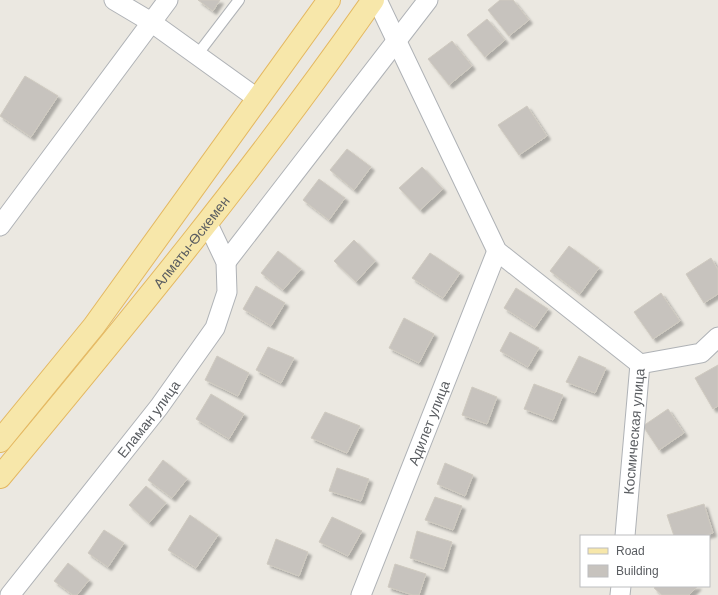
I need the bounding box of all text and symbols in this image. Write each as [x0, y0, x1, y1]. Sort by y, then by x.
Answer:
street label: Алматы-Өскемен [150, 193, 233, 291]
street label: Космическая улица [621, 367, 648, 495]
street label: Еламан улица [114, 377, 183, 461]
street label: Адилет улица [405, 378, 453, 468]
legend [580, 535, 710, 587]
text: Road [616, 544, 645, 558]
text: Building [616, 564, 659, 578]

